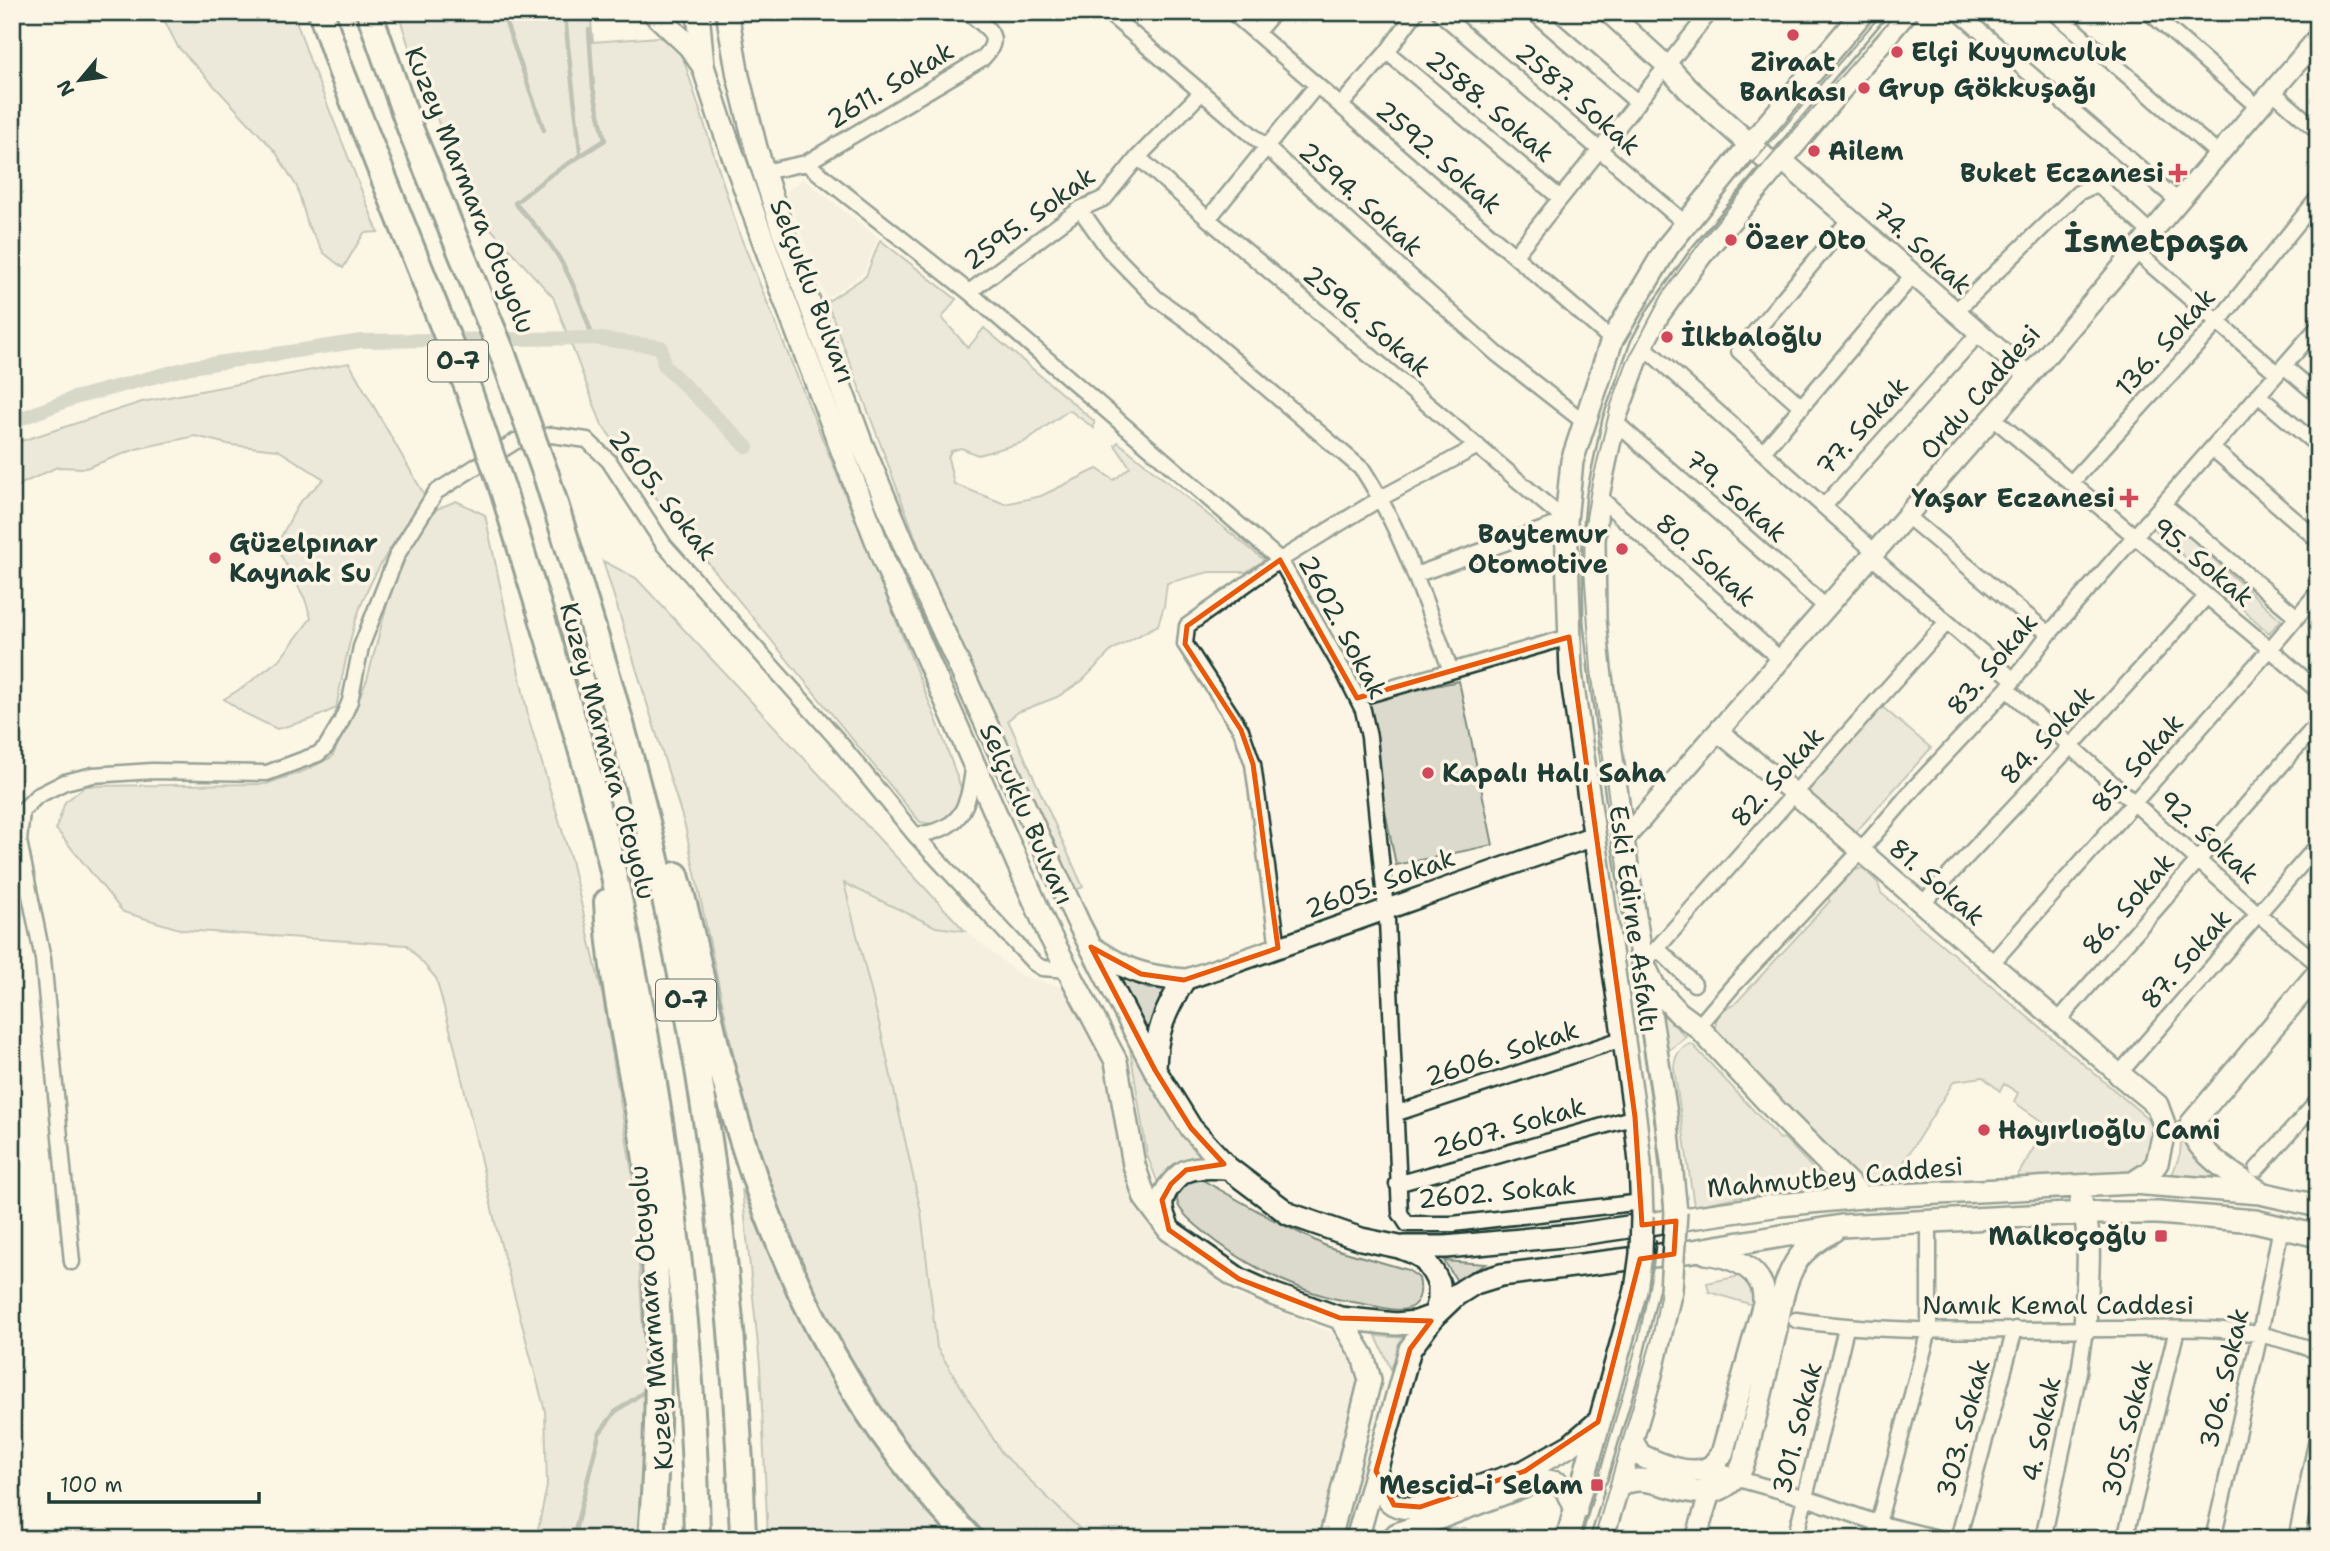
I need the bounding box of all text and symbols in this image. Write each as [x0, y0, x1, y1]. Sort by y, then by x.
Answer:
marker: Ziraat Bankası [1785, 27, 1801, 43]
street label: 2611. Sokak [820, 33, 960, 136]
street label: 2587. Sokak [1508, 34, 1648, 163]
place label: Elçi Kuyumculuk [1911, 34, 2127, 69]
street label: Kuzey Marmara Otoyolu [397, 41, 544, 338]
street label: 2588. Sokak [1419, 41, 1562, 170]
place label: Ziraat Bankası [1740, 44, 1846, 109]
marker: Elçi Kuyumculuk [1889, 44, 1905, 60]
north arrow [46, 46, 116, 116]
place label: Grup Gökkuşağı [1878, 70, 2097, 105]
text: N [51, 75, 80, 101]
marker: Grup Gökkuşağı [1856, 80, 1872, 96]
street label: 2592. Sokak [1369, 92, 1510, 221]
street label: 2594. Sokak [1292, 133, 1431, 264]
place label: Ailem [1828, 133, 1904, 168]
marker: Ailem [1806, 143, 1822, 159]
place label: Buket Eczanesi [1960, 155, 2164, 190]
street label: 2595. Sokak [956, 158, 1102, 277]
marker: Buket Eczanesi [2170, 165, 2186, 181]
street label: 74. Sokak [1865, 193, 1980, 302]
street label: Selçuklu Bulvarı [762, 194, 865, 388]
district label: İsmetpaşa [2064, 218, 2248, 263]
place label: Özer Oto [1745, 222, 1866, 257]
marker: Özer Oto [1723, 232, 1739, 248]
street label: 2596. Sokak [1296, 257, 1439, 385]
street label: 136. Sokak [2107, 280, 2223, 403]
street label: Ordu Caddesi [1911, 317, 2048, 467]
place label: İlkbaloğlu [1681, 319, 1822, 354]
marker: İlkbaloğlu [1659, 329, 1675, 345]
road number: O-7 [428, 340, 488, 382]
street label: 77. Sokak [1808, 368, 1916, 483]
street label: 2605. Sokak [601, 422, 726, 568]
street label: 79. Sokak [1678, 441, 1795, 550]
place label: Yaşar Eczanesi [1911, 480, 2115, 515]
marker: Yaşar Eczanesi [2121, 490, 2137, 506]
street label: 80. Sokak [1648, 505, 1764, 614]
street label: 95. Sokak [2145, 509, 2262, 615]
place label: Baytemur Otomotive [1468, 516, 1608, 581]
place label: Güzelpınar Kaynak Su [229, 525, 378, 590]
marker: Baytemur Otomotive [1614, 541, 1630, 557]
street label: 2602. Sokak [1291, 549, 1396, 705]
marker: Güzelpınar Kaynak Su [207, 550, 223, 566]
street label: Kuzey Marmara Otoyolu [552, 598, 665, 903]
street label: 83. Sokak [1938, 605, 2045, 722]
street label: 84. Sokak [1992, 677, 2102, 792]
street label: 85. Sokak [2083, 705, 2191, 820]
street label: Selçuklu Bulvarı [972, 718, 1083, 910]
street label: 82. Sokak [1722, 719, 1831, 834]
place label: Kapalı Halı Saha [1442, 755, 1666, 790]
marker: Kapalı Halı Saha [1420, 765, 1436, 781]
street label: 92. Sokak [2151, 782, 2267, 891]
street label: Eski Edirne Asfaltı [1601, 803, 1668, 1035]
street label: 81. Sokak [1882, 830, 1993, 933]
street label: 2605. Sokak [1300, 839, 1460, 926]
street label: 86. Sokak [2073, 845, 2182, 962]
street label: 87. Sokak [2132, 901, 2239, 1016]
road number: O-7 [656, 980, 716, 1020]
street label: 2606. Sokak [1420, 1011, 1583, 1094]
street label: 2607. Sokak [1429, 1088, 1589, 1165]
place label: Hayırlıoğlu Cami [1998, 1112, 2221, 1147]
marker: Hayırlıoğlu Cami [1976, 1122, 1992, 1138]
street label: Mahmutbey Caddesi [1705, 1148, 1965, 1205]
street label: Kuzey Marmara Otoyolu [620, 1164, 681, 1472]
street label: 2602. Sokak [1416, 1167, 1577, 1216]
place label: Malkoçoğlu [1988, 1218, 2147, 1253]
marker: Malkoçoğlu [2153, 1228, 2169, 1244]
street label: Namık Kemal Caddesi [1922, 1287, 2194, 1322]
street label: 306. Sokak [2190, 1304, 2257, 1451]
street label: 303. Sokak [1927, 1355, 1998, 1501]
street label: 305. Sokak [2093, 1355, 2161, 1500]
street label: 301. Sokak [1763, 1358, 1830, 1497]
street label: 4. Sokak [2012, 1373, 2069, 1485]
scale bar [49, 1460, 259, 1504]
place label: Mescid-i Selam [1379, 1467, 1583, 1502]
text: 100 m [60, 1471, 123, 1499]
marker: Mescid-i Selam [1589, 1477, 1605, 1493]

